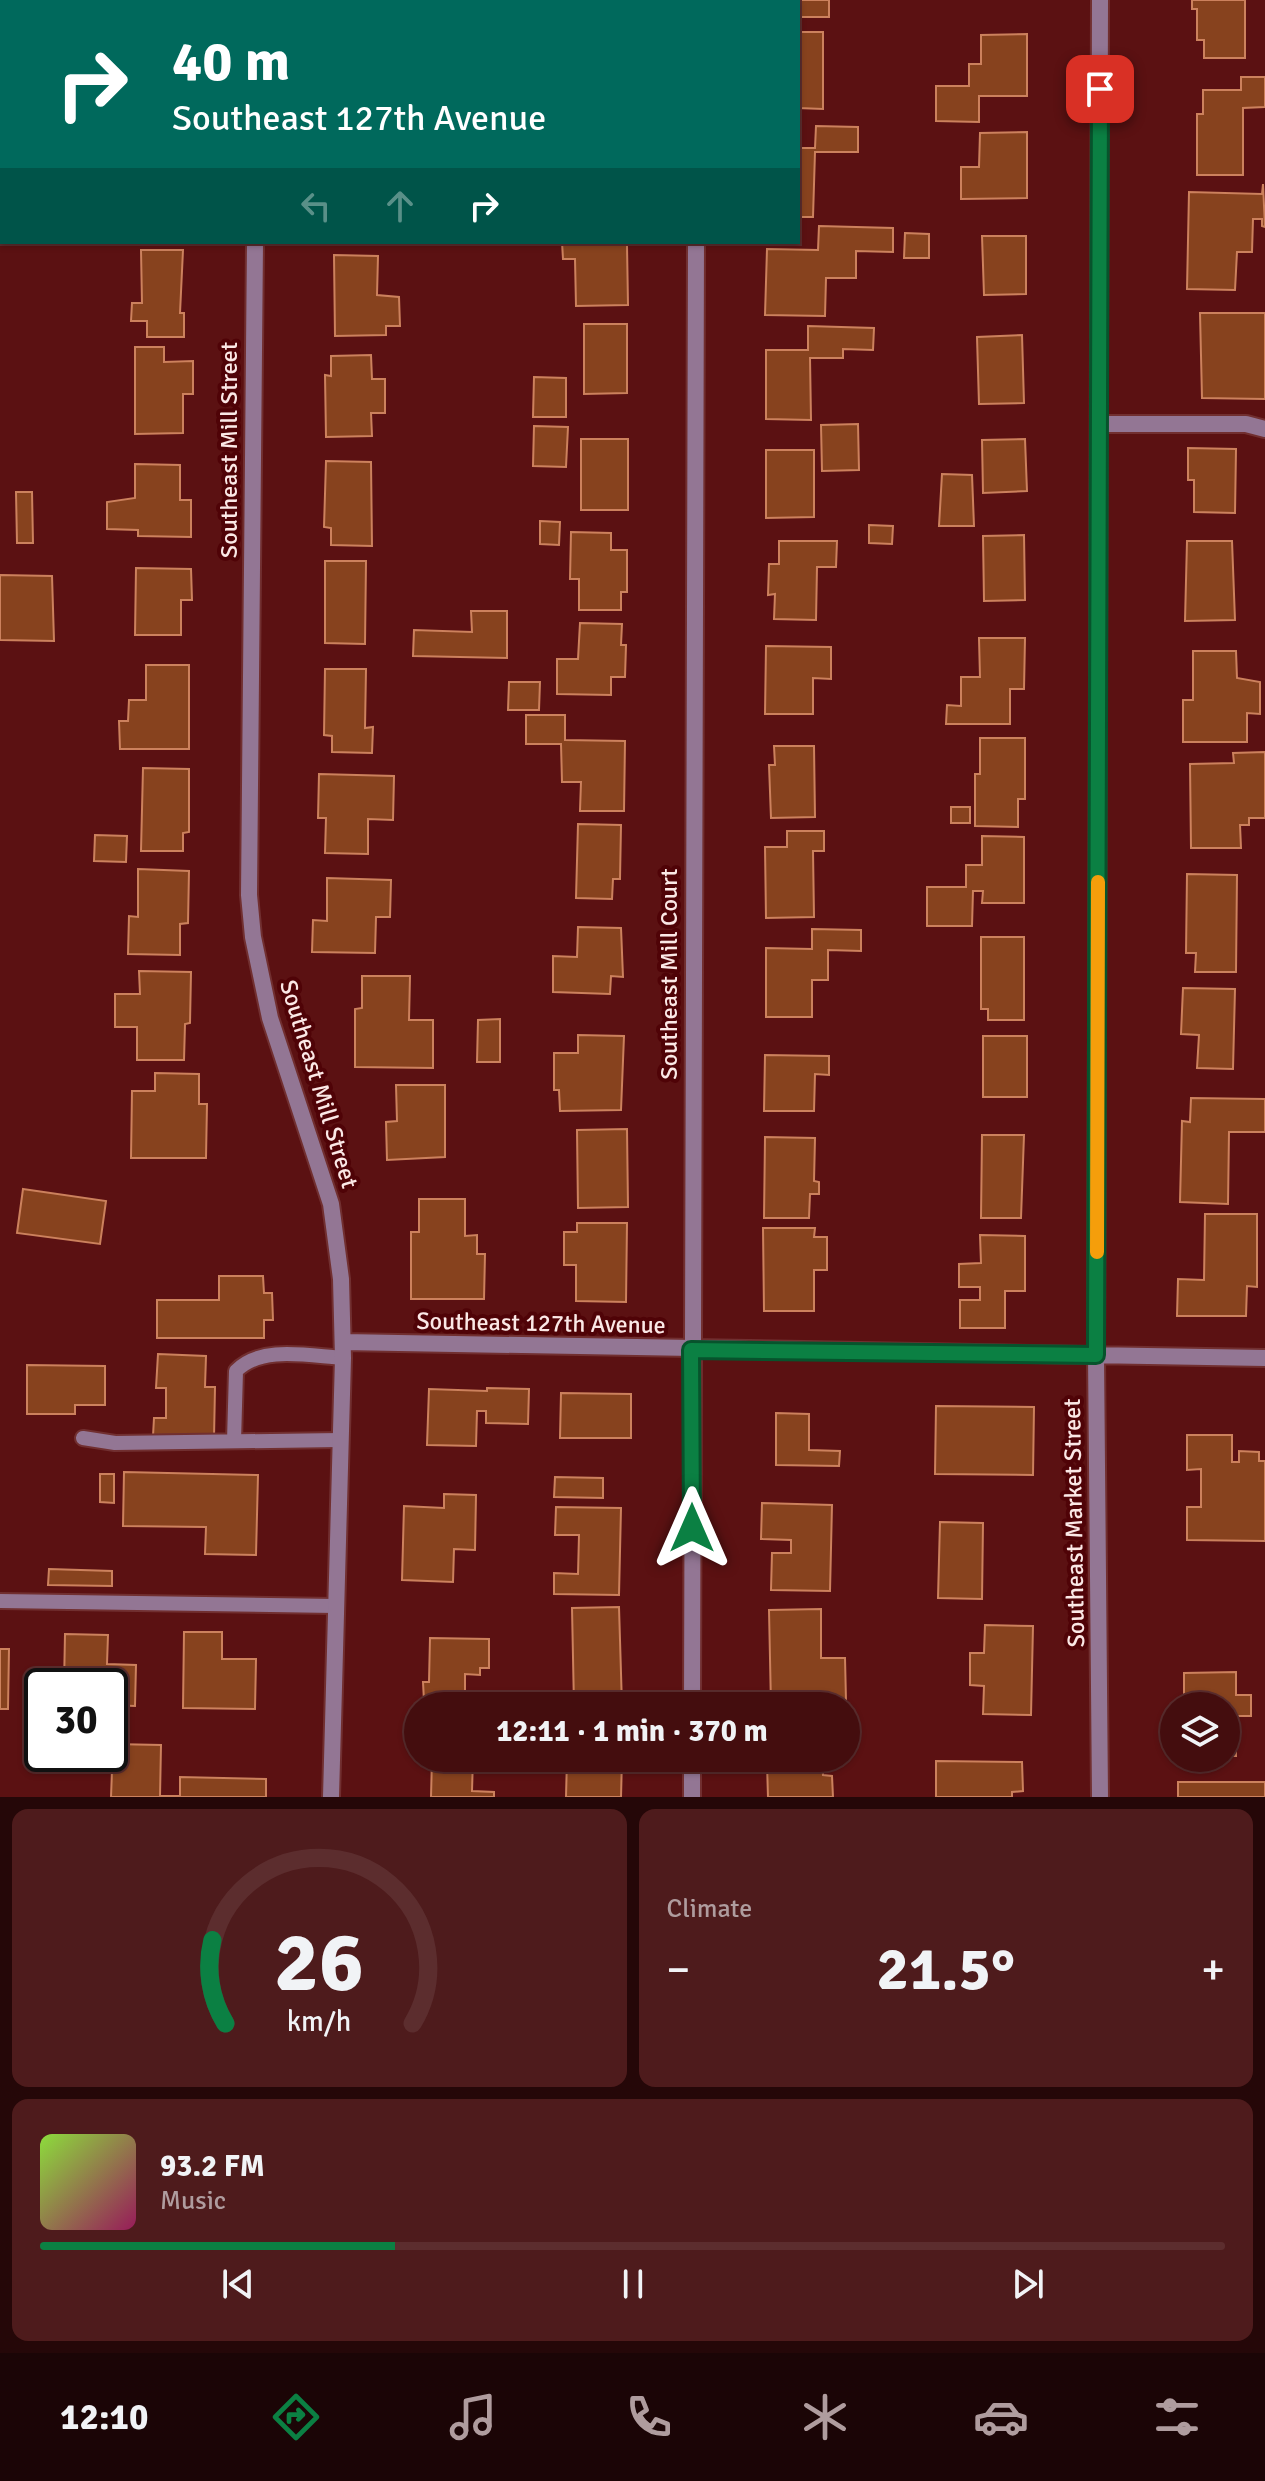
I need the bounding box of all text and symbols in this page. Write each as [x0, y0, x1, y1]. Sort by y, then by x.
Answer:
text: 40 m [172, 27, 290, 96]
icon: right [40, 32, 144, 136]
pin [1066, 55, 1134, 123]
icon: arrive [1078, 67, 1122, 111]
text: Southeast 127th Avenue [172, 96, 546, 141]
icon: left [294, 184, 338, 228]
icon: ahead [378, 184, 422, 228]
icon: right [462, 184, 506, 228]
street label: Southeast Mill Street [214, 342, 244, 558]
street label: Southeast Mill Court [654, 868, 684, 1080]
street label: Southeast Mill Street [273, 976, 365, 1192]
street label: Southeast 127th Avenue [416, 1306, 666, 1340]
street label: Southeast Market Street [1057, 1398, 1091, 1648]
position arrow [650, 1486, 734, 1570]
speed limit sign: 30 [24, 1668, 128, 1772]
map controls [1160, 1692, 1240, 1772]
button: layers [1160, 1692, 1240, 1772]
text: 12:11 · 1 min · 370 m [496, 1713, 768, 1750]
text: Climate [667, 1893, 752, 1925]
text: 26 [274, 1912, 364, 2014]
text: 21.5° [877, 1933, 1015, 2007]
text: − [667, 1943, 690, 1997]
text: + [1201, 1943, 1225, 1997]
text: km/h [287, 2004, 352, 2039]
text: 93.2 FM [160, 2148, 265, 2185]
text: Music [160, 2185, 226, 2217]
icon: previous [216, 2262, 260, 2306]
icon: pause [611, 2262, 655, 2306]
icon: next [1006, 2262, 1050, 2306]
icon: directions [268, 2389, 324, 2445]
icon: music [445, 2389, 501, 2445]
icon: phone [621, 2389, 677, 2445]
icon: climate [797, 2389, 853, 2445]
icon: car [973, 2389, 1029, 2445]
icon: filters [1149, 2389, 1205, 2445]
text: 12:10 [60, 2395, 148, 2440]

